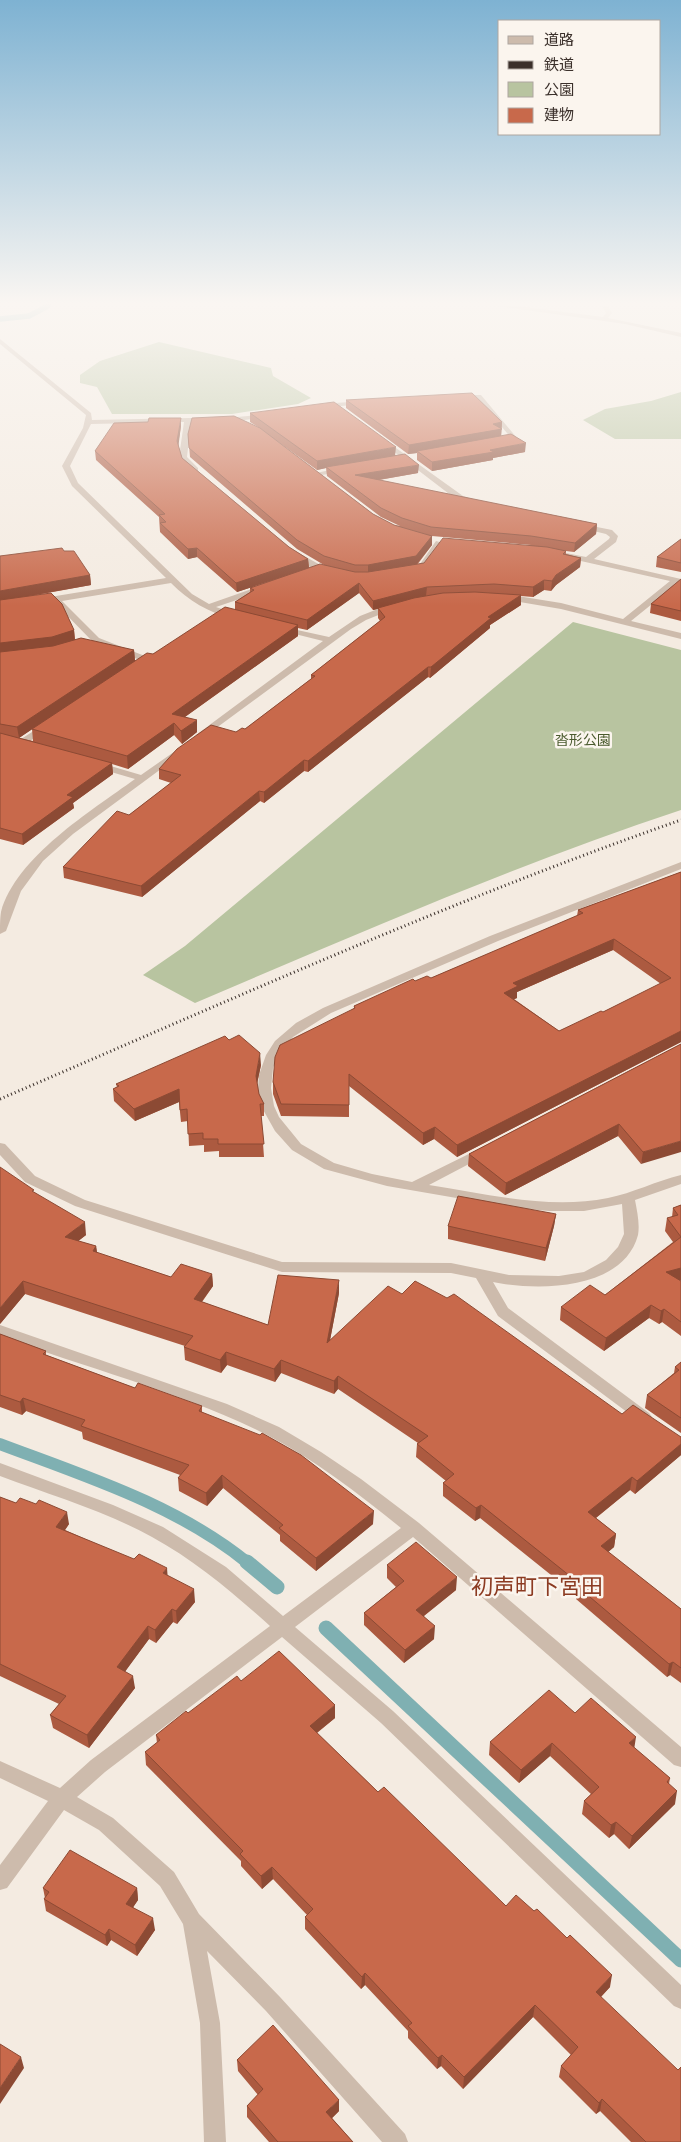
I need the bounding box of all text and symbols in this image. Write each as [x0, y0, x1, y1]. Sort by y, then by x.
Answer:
legend [498, 20, 661, 135]
text: 道路 [544, 30, 574, 49]
text: 鉄道 [544, 55, 574, 74]
text: 公園 [544, 80, 574, 99]
text: 建物 [544, 105, 574, 124]
park label: 沓形公園 [555, 731, 611, 749]
district label: 初声町下宮田 [471, 1572, 603, 1600]

